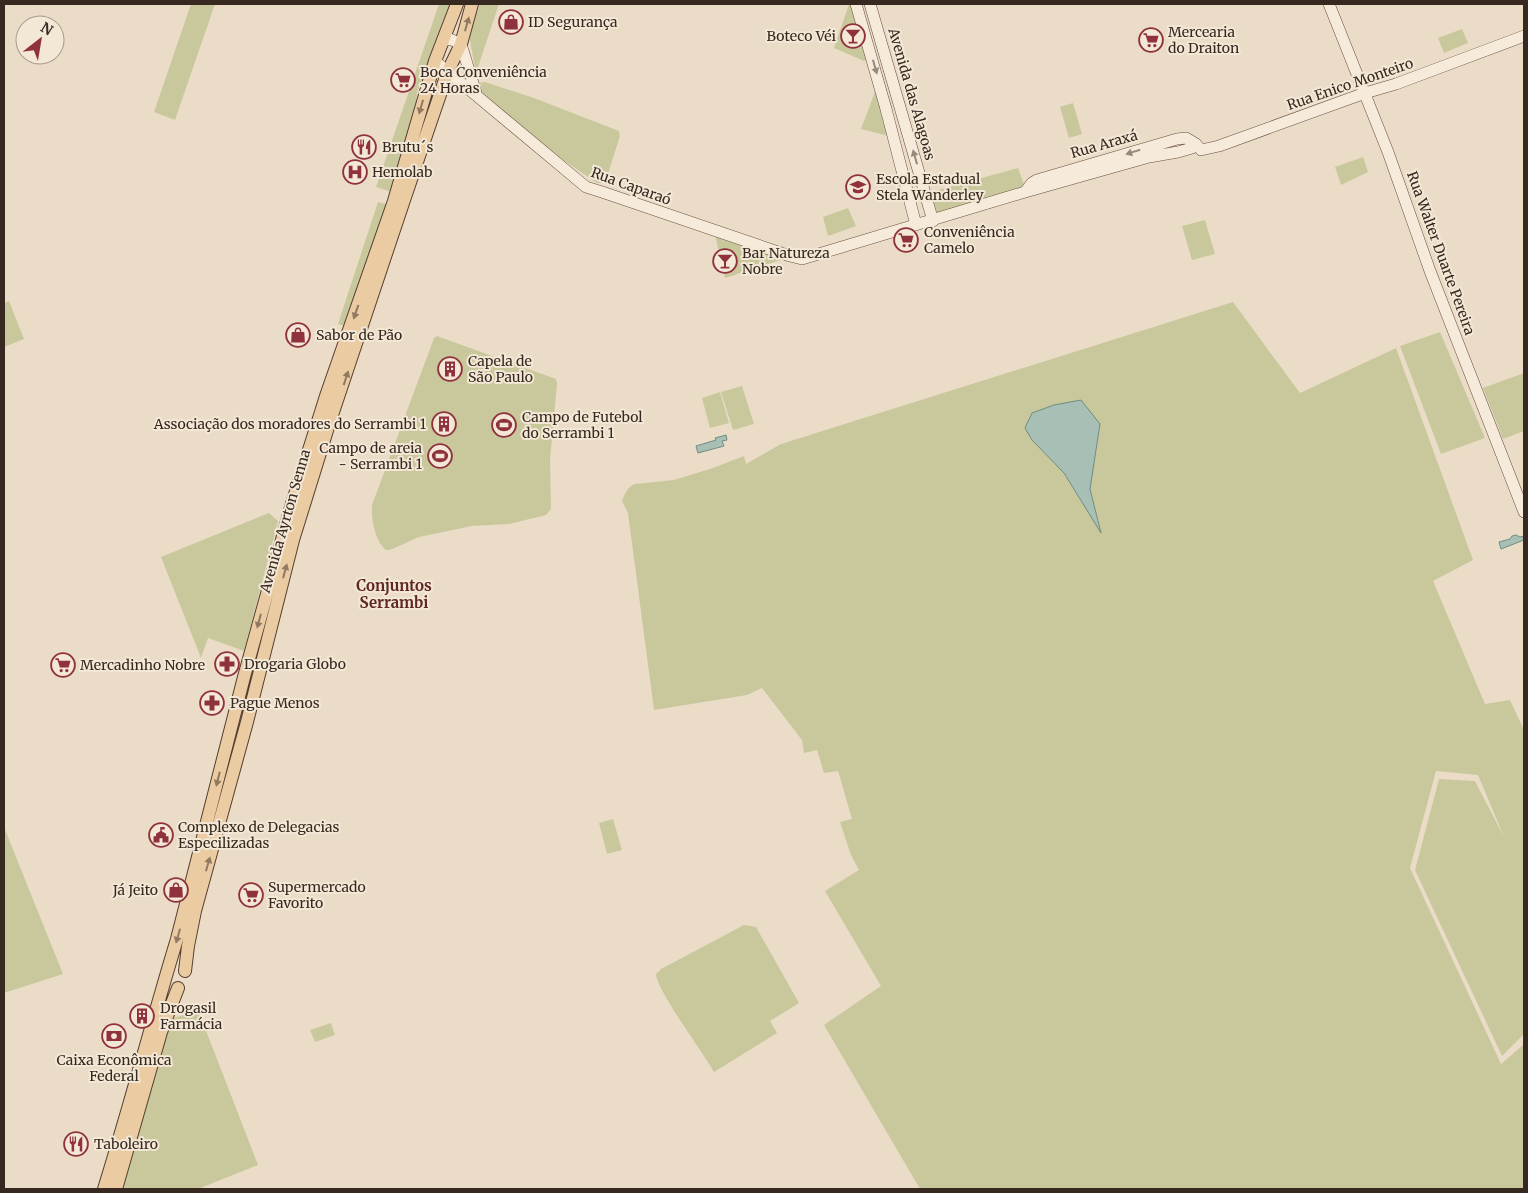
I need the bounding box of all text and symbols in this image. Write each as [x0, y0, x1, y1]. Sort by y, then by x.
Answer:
shop icon: ID Segurança [498, 9, 524, 35]
place label: ID Segurança [528, 13, 618, 31]
north arrow [15, 15, 65, 65]
one-way arrow [463, 16, 471, 31]
text: N [37, 18, 56, 39]
bar icon: Boteco Véi [840, 23, 866, 49]
place label: Mercearia do Draiton [1168, 23, 1239, 57]
street label: Avenida das Alagoas [884, 25, 940, 162]
place label: Boteco Véi [767, 27, 836, 45]
supermarket icon: Mercearia do Draiton [1138, 27, 1164, 53]
street label: Rua Enico Monteiro [1285, 54, 1415, 114]
one-way arrow [871, 60, 879, 75]
place label: Boca Conveniência 24 Horas [420, 63, 547, 97]
supermarket icon: Boca Conveniência 24 Horas [390, 67, 416, 93]
one-way arrow [417, 100, 425, 115]
street label: Rua Araxá [1068, 126, 1140, 162]
restaurant icon: Brutu´s [351, 134, 377, 160]
place label: Brutu´s [382, 138, 433, 156]
one-way arrow [1125, 148, 1140, 156]
one-way arrow [910, 150, 918, 165]
hospital icon: Hemolab [342, 159, 368, 185]
place label: Hemolab [372, 163, 432, 181]
street label: Rua Caparaó [589, 163, 673, 209]
street label: Rua Walter Duarte Pereira [1403, 169, 1479, 338]
place label: Escola Estadual Stela Wanderley [876, 170, 984, 204]
school or university icon: Escola Estadual Stela Wanderley [845, 174, 871, 200]
place label: Conveniência Camelo [924, 223, 1015, 257]
supermarket icon: Conveniência Camelo [893, 227, 919, 253]
place label: Bar Natureza Nobre [742, 244, 830, 278]
bar icon: Bar Natureza Nobre [712, 248, 738, 274]
one-way arrow [352, 305, 359, 320]
shop icon: Sabor de Pão [285, 322, 311, 348]
place label: Sabor de Pão [316, 326, 402, 344]
place label: Capela de São Paulo [468, 352, 533, 386]
building icon: Capela de São Paulo [437, 356, 463, 382]
one-way arrow [342, 370, 350, 385]
place label: Campo de Futebol do Serrambi 1 [522, 408, 643, 442]
building icon: Associação dos moradores do Serrambi 1 [431, 411, 457, 437]
sports icon: Campo de Futebol do Serrambi 1 [491, 412, 517, 438]
place label: Associação dos moradores do Serrambi 1 [153, 415, 426, 433]
place label: Campo de areia - Serrambi 1 [319, 439, 422, 473]
sports icon: Campo de areia - Serrambi 1 [427, 443, 453, 469]
street label: Avenida Ayrton Senna [256, 447, 314, 596]
one-way arrow [281, 563, 289, 578]
district label: Conjuntos Serrambi [356, 576, 432, 612]
one-way arrow [255, 614, 263, 629]
pharmacy icon: Drogaria Globo [214, 651, 240, 677]
supermarket icon: Mercadinho Nobre [50, 652, 76, 678]
place label: Drogaria Globo [244, 655, 346, 673]
place label: Mercadinho Nobre [80, 656, 205, 674]
pharmacy icon: Pague Menos [199, 690, 225, 716]
place label: Pague Menos [230, 694, 320, 712]
one-way arrow [214, 771, 222, 786]
place label: Complexo de Delegacias Especilizadas [178, 818, 340, 852]
public building icon: Complexo de Delegacias Especilizadas [148, 822, 174, 848]
one-way arrow [204, 856, 212, 871]
shop icon: Já Jeito [163, 877, 189, 903]
place label: Supermercado Favorito [268, 878, 366, 912]
place label: Já Jeito [112, 881, 158, 899]
supermarket icon: Supermercado Favorito [238, 882, 264, 908]
one-way arrow [173, 928, 181, 943]
place label: Drogasil Farmácia [160, 999, 223, 1033]
building icon: Drogasil Farmácia [129, 1003, 155, 1029]
bank icon: Caixa Econômica Federal [101, 1023, 127, 1049]
place label: Caixa Econômica Federal [56, 1051, 172, 1085]
restaurant icon: Taboleiro [63, 1131, 89, 1157]
place label: Taboleiro [94, 1135, 158, 1153]

